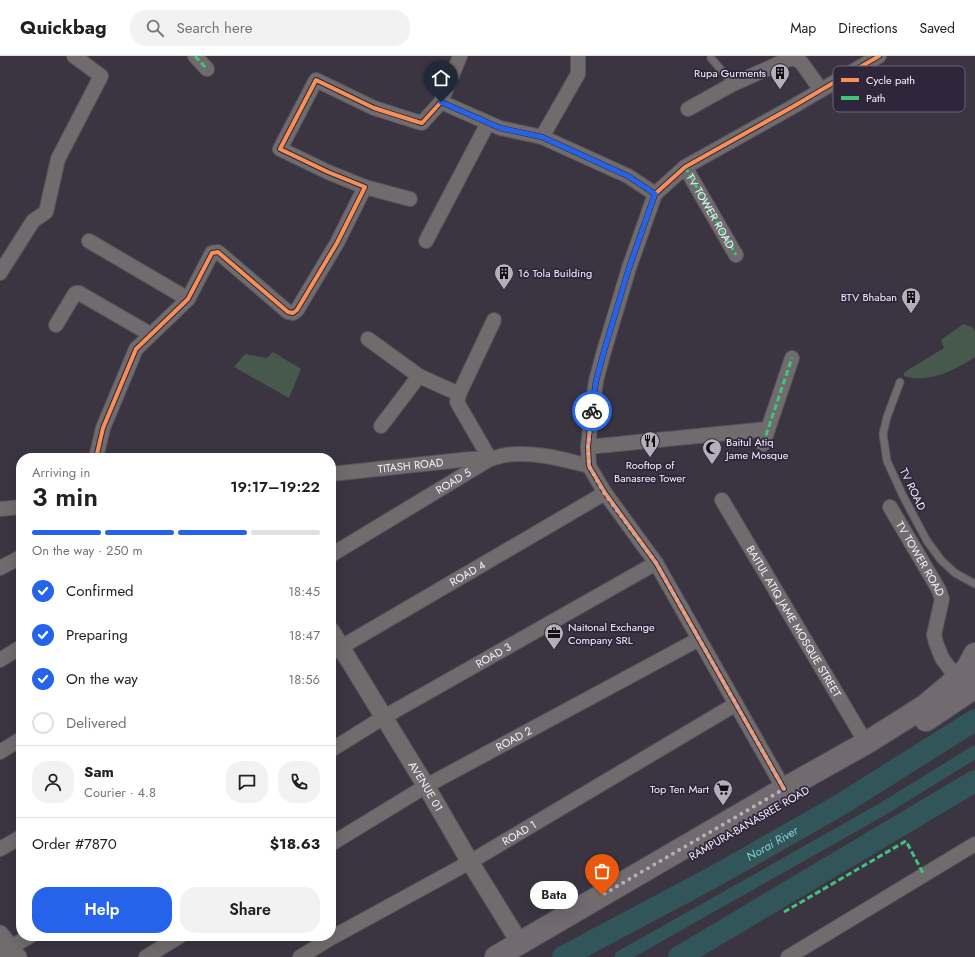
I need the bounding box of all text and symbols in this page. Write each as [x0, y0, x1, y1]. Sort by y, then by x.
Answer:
search box [130, 10, 410, 46]
text: Quickbag [20, 14, 106, 41]
icon: search [144, 17, 166, 39]
text: Search here [176, 17, 252, 39]
text: Map [790, 18, 816, 38]
text: Directions [838, 18, 898, 38]
text: Saved [920, 18, 955, 38]
pin [424, 61, 458, 102]
building icon: Rupa Gurments [769, 62, 791, 90]
place label: Rupa Gurments [694, 65, 767, 81]
legend [833, 66, 965, 112]
icon: home [430, 67, 452, 89]
text: Cycle path [866, 72, 915, 88]
text: Path [866, 90, 885, 106]
street label: TV TOWER ROAD [682, 170, 739, 252]
building icon: 16 Tola Building [493, 262, 515, 290]
place label: 16 Tola Building [518, 265, 592, 281]
building icon: BTV Bhaban [900, 286, 922, 314]
place label: BTV Bhaban [841, 289, 897, 305]
courier [572, 391, 612, 431]
icon: bike [581, 400, 603, 422]
restaurant icon: Rooftop of Banasree Tower [639, 430, 661, 458]
place label: Baitul Atiq Jame Mosque [724, 434, 789, 463]
mosque icon: Baitul Atiq Jame Mosque [701, 437, 723, 465]
street label: TITASH ROAD [377, 454, 445, 477]
place label: Rooftop of Banasree Tower [614, 457, 686, 486]
text: Arriving in [32, 463, 90, 482]
street label: ROAD 5 [433, 464, 474, 498]
street label: TV ROAD [896, 465, 930, 513]
text: 19:17–19:22 [230, 476, 320, 498]
text: 3 min [32, 478, 98, 516]
street label: TV TOWER ROAD [892, 518, 949, 599]
text: On the way · 250 m [32, 541, 143, 560]
street label: BAITUL ATIQ JAME MOSQUE STREET [743, 542, 845, 700]
street label: ROAD 4 [447, 556, 489, 590]
icon: check [32, 580, 54, 602]
text: Confirmed [66, 580, 134, 602]
text: 18:45 [288, 582, 320, 601]
place label: Naitonal Exchange Company SRL [568, 619, 655, 648]
office icon: Naitonal Exchange Company SRL [543, 622, 565, 650]
icon: check [32, 624, 54, 646]
text: Preparing [66, 624, 128, 646]
text: 18:47 [289, 626, 320, 645]
street label: ROAD 3 [473, 639, 514, 672]
icon: check [32, 668, 54, 690]
text: On the way [66, 668, 138, 690]
text: 18:56 [288, 670, 320, 689]
text: Delivered [66, 712, 127, 734]
street label: ROAD 2 [493, 722, 535, 755]
street label: AVENUE 01 [405, 758, 447, 814]
button: person [32, 761, 74, 803]
text: Sam [84, 761, 114, 783]
button: chat [226, 761, 268, 803]
button: phone [278, 761, 320, 803]
supermarket icon: Top Ten Mart [712, 778, 734, 806]
place label: Top Ten Mart [650, 781, 709, 797]
street label: RAMPURA-BANASREE ROAD [686, 782, 813, 864]
text: Courier · 4.8 [84, 783, 156, 802]
street label: ROAD 1 [499, 816, 539, 849]
water label: Norai River [743, 821, 802, 866]
text: Order #7870 [32, 833, 117, 855]
text: $18.63 [270, 833, 320, 855]
pin [585, 854, 619, 895]
icon: bag [591, 860, 613, 882]
callout: Bata [530, 881, 578, 909]
text: Bata [541, 885, 567, 904]
button: Help [32, 887, 172, 933]
button: Share [180, 887, 320, 933]

